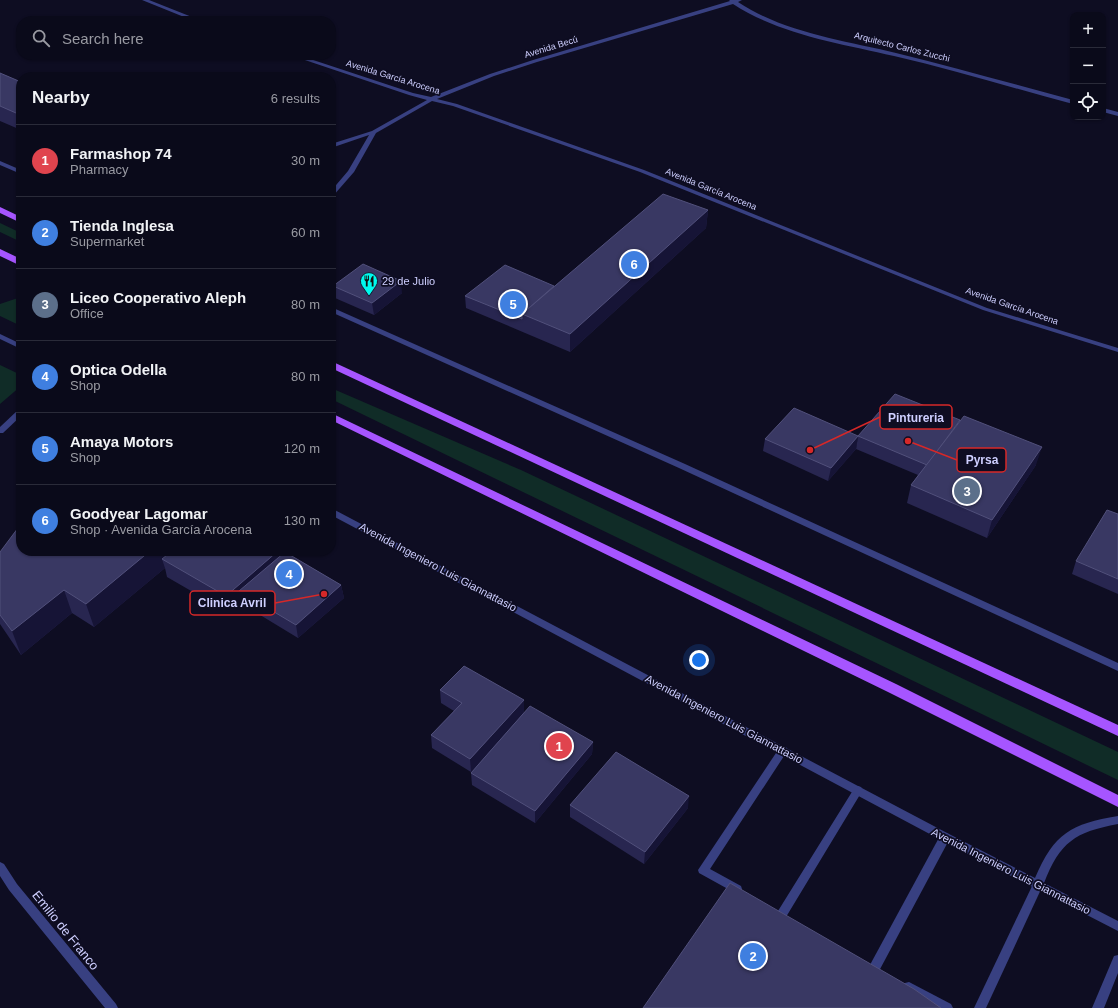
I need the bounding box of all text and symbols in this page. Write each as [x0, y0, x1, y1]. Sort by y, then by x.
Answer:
map controls [1070, 12, 1106, 120]
button: + [1070, 12, 1106, 48]
search box [16, 16, 336, 60]
icon: search [30, 27, 52, 49]
text: Search here [62, 30, 144, 47]
street label: Arquitecto Carlos Zucchi [853, 30, 951, 64]
street label: Avenida Becú [523, 34, 579, 60]
button: − [1070, 48, 1106, 84]
street label: Avenida García Arocena [345, 58, 441, 96]
button: locate [1070, 84, 1106, 120]
text: Nearby [32, 88, 90, 107]
text: 6 results [271, 91, 320, 106]
text: Farmashop 74 [70, 145, 172, 162]
text: 1 [41, 153, 49, 168]
text: 30 m [291, 153, 320, 168]
text: Pharmacy [70, 162, 129, 177]
street label: Avenida García Arocena [664, 166, 758, 212]
text: Tienda Inglesa [70, 217, 174, 234]
text: 2 [41, 225, 49, 240]
text: 60 m [291, 225, 320, 240]
text: Supermarket [70, 234, 144, 249]
pin: 6 [621, 249, 647, 279]
restaurant icon: 29 de Julio [359, 271, 379, 296]
place label: 29 de Julio [382, 275, 435, 287]
street label: Avenida García Arocena [964, 285, 1060, 327]
text: Liceo Cooperativo Aleph [70, 289, 246, 306]
pin: 5 [500, 289, 526, 319]
text: 3 [41, 297, 49, 312]
text: 80 m [291, 297, 320, 312]
text: Office [70, 306, 104, 321]
text: Optica Odella [70, 361, 167, 378]
text: 4 [41, 369, 49, 384]
text: 80 m [291, 369, 320, 384]
text: Shop [70, 378, 100, 393]
callout: Pintureria [880, 405, 952, 429]
text: Pintureria [888, 411, 944, 425]
text: Amaya Motors [70, 433, 173, 450]
text: 5 [41, 441, 49, 456]
text: 120 m [284, 441, 320, 456]
callout: Pyrsa [957, 448, 1006, 472]
text: Shop [70, 450, 100, 465]
text: Pyrsa [966, 453, 999, 467]
pin: 3 [954, 476, 980, 506]
text: Goodyear Lagomar [70, 505, 208, 522]
text: 6 [41, 513, 49, 528]
text: 130 m [284, 513, 320, 528]
street label: Avenida Ingeniero Luis Giannattasio [357, 520, 519, 614]
text: Shop · Avenida García Arocena [70, 522, 252, 537]
pin: 4 [276, 559, 302, 589]
callout: Clinica Avril [190, 591, 275, 615]
text: Clinica Avril [198, 596, 266, 610]
your location [689, 650, 709, 670]
street label: Avenida Ingeniero Luis Giannattasio [643, 672, 805, 766]
pin: 1 [546, 731, 572, 761]
street label: Avenida Ingeniero Luis Giannattasio [930, 826, 1092, 916]
street label: Emilio de Franco [29, 888, 102, 973]
pin: 2 [740, 941, 766, 971]

